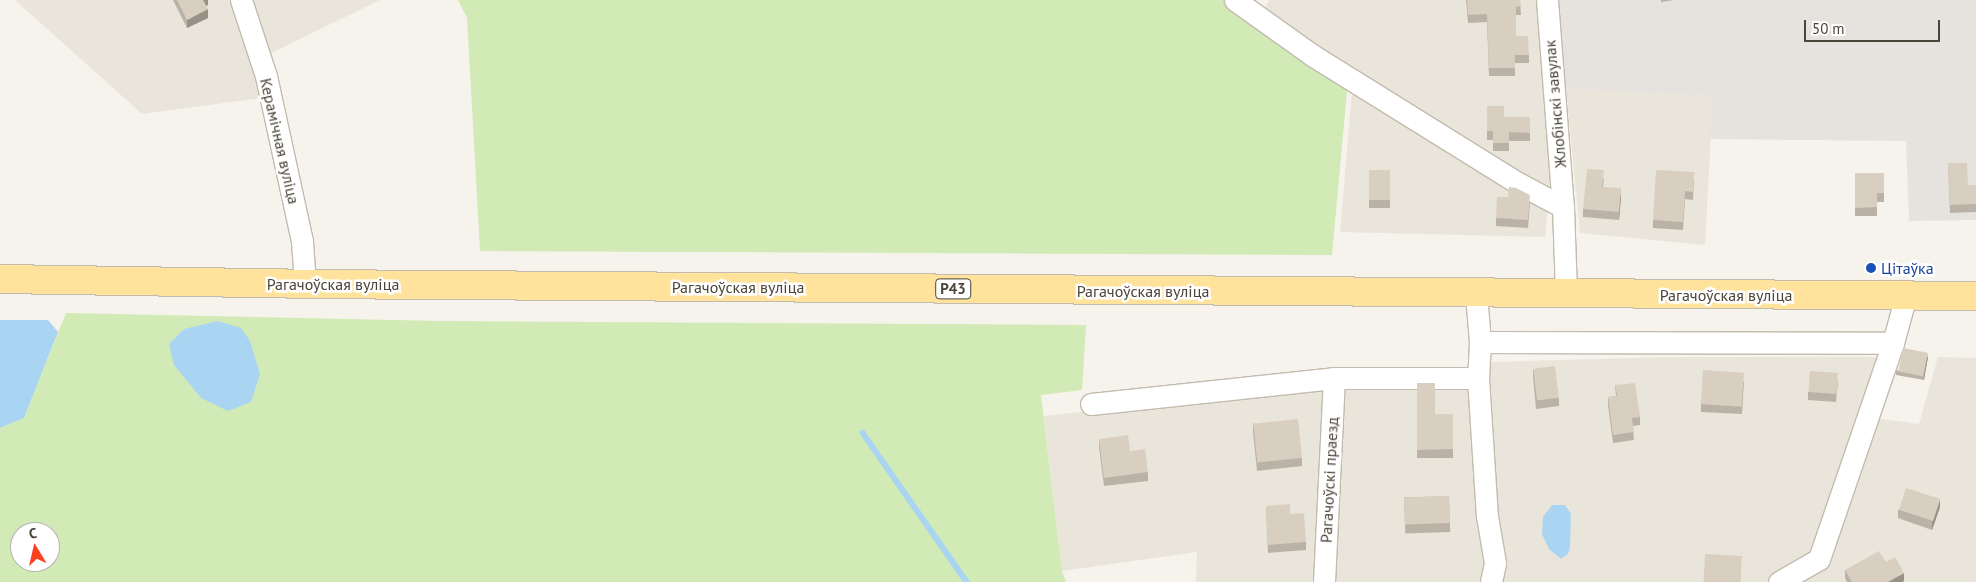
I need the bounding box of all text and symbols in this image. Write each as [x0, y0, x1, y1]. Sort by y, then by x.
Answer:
scale bar [1806, 10, 1942, 42]
text: 50 m [1812, 19, 1845, 38]
street label: Жлобінскі завулак [1540, 39, 1570, 169]
street label: Керамічная вуліца [256, 76, 304, 206]
place label: Цітаўка [1881, 258, 1934, 278]
marker: Цітаўка [1865, 262, 1877, 274]
street label: Рагачоўская вуліца [267, 274, 399, 294]
road number: Р43 [934, 276, 972, 302]
street label: Рагачоўская вуліца [672, 277, 804, 297]
street label: Рагачоўская вуліца [1077, 281, 1209, 301]
street label: Рагачоўская вуліца [1660, 285, 1792, 305]
street label: Рагачоўскі праезд [1316, 416, 1342, 544]
north arrow [10, 522, 60, 572]
text: С [28, 524, 38, 543]

